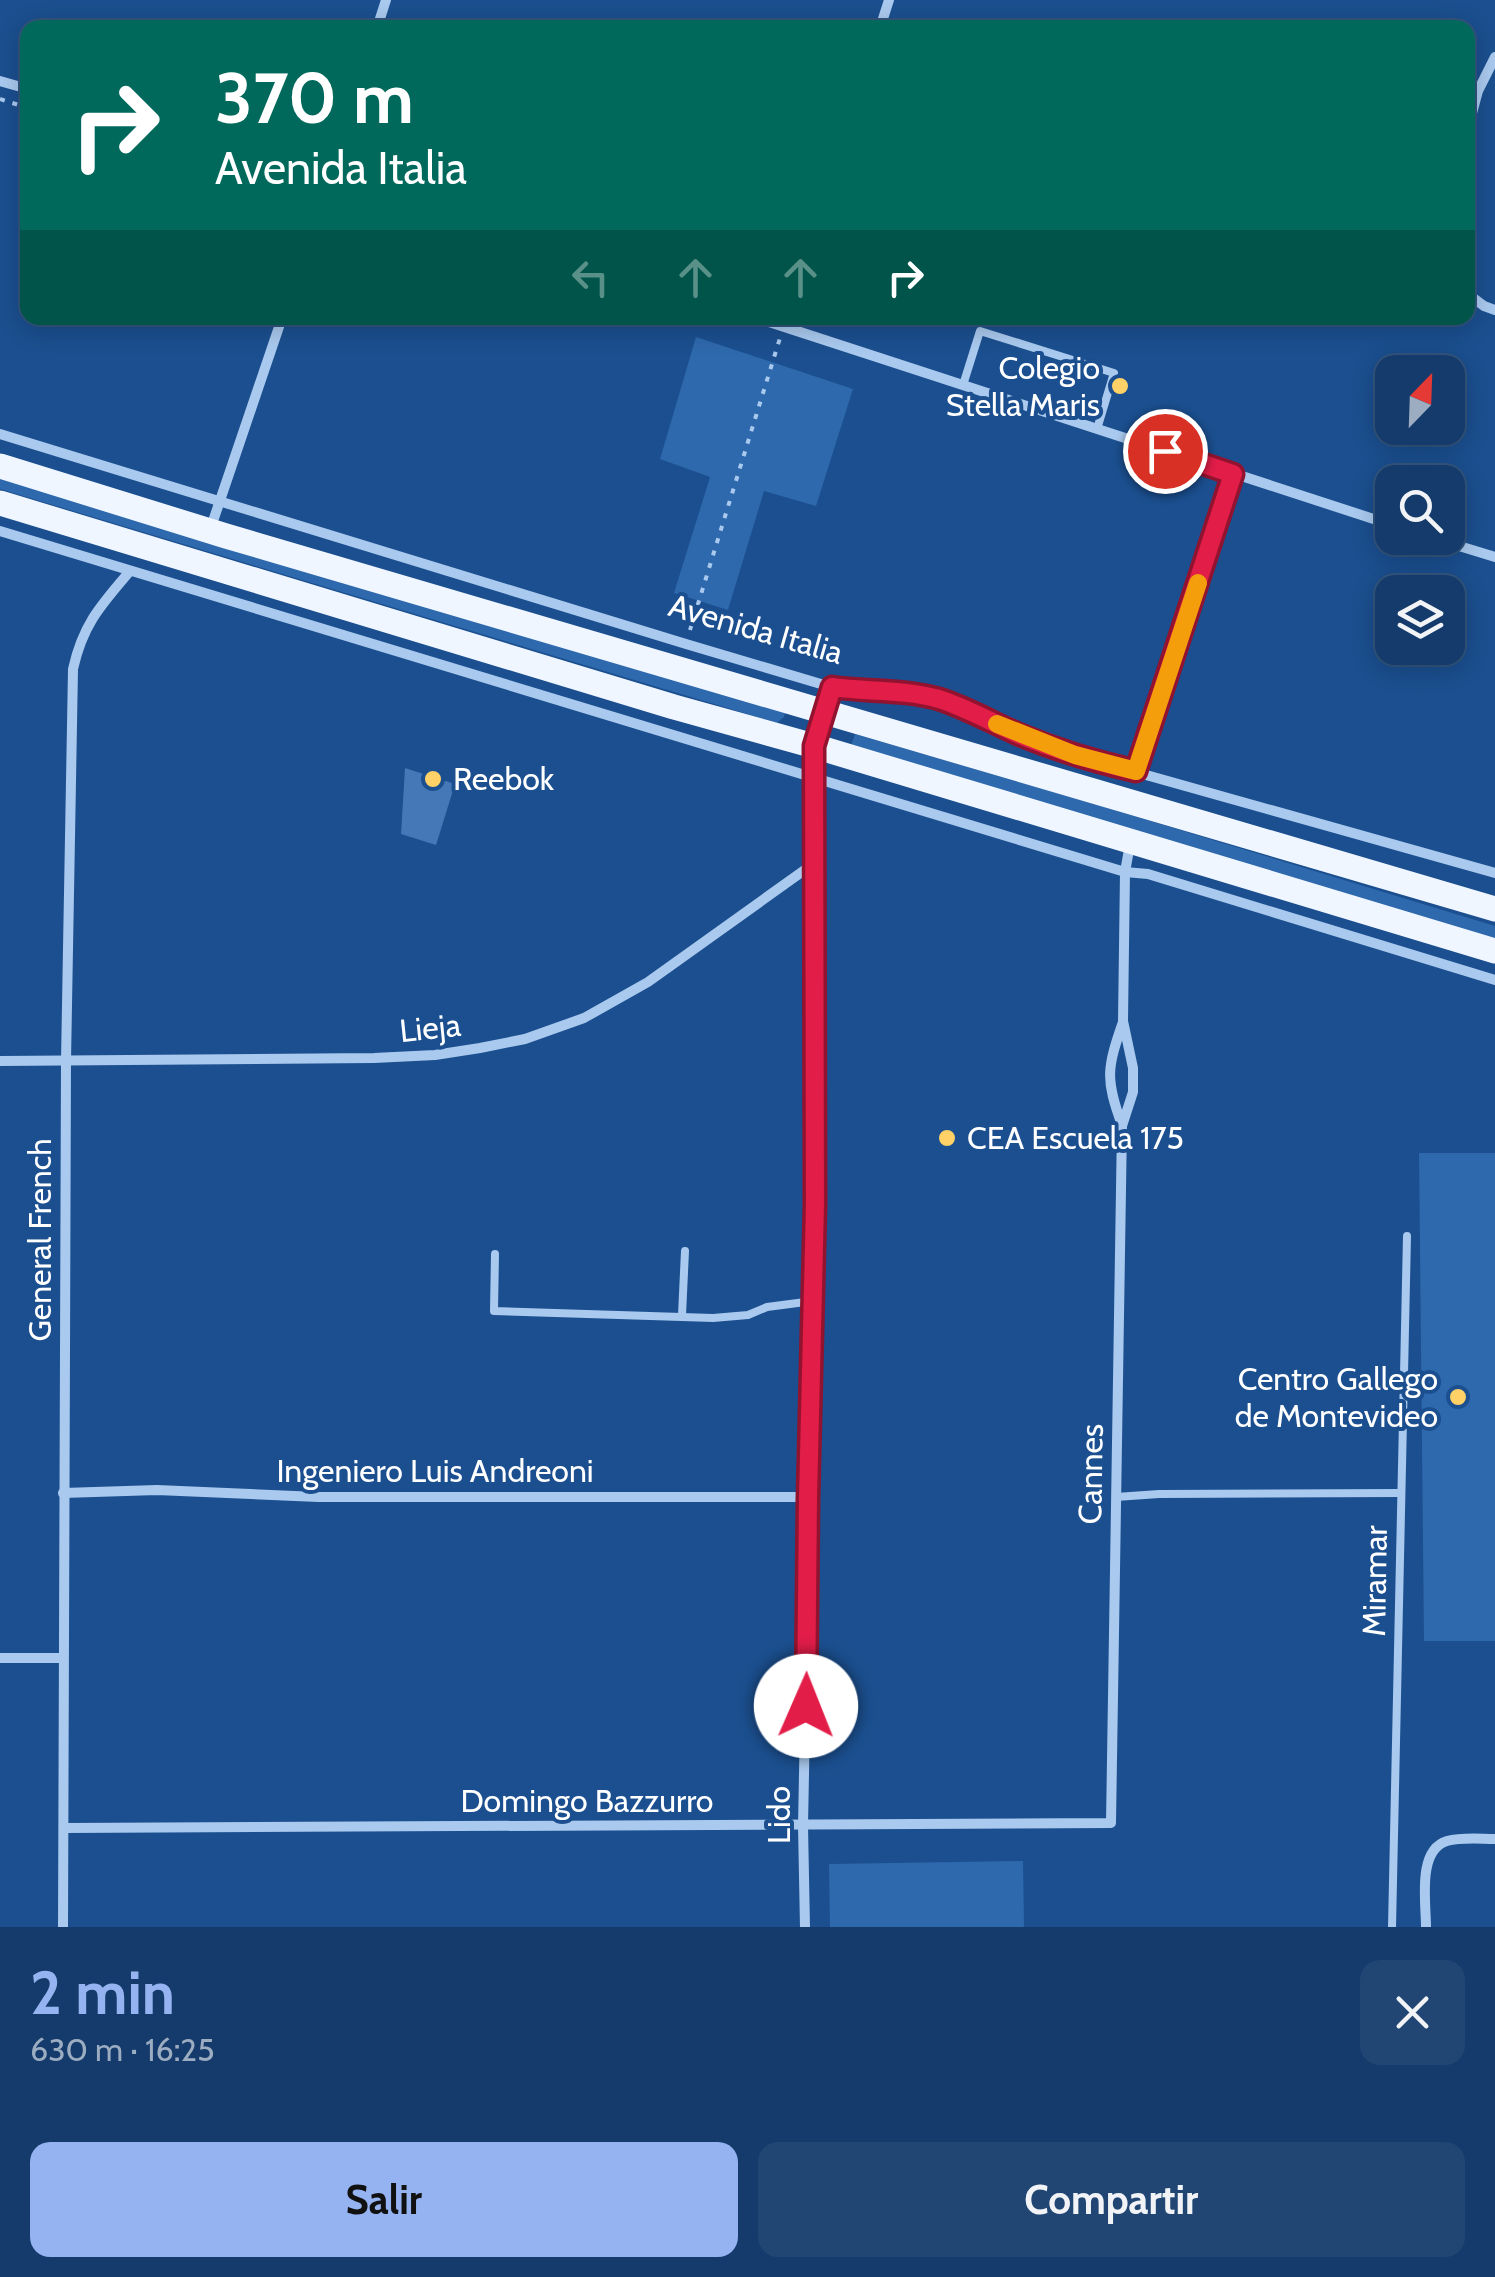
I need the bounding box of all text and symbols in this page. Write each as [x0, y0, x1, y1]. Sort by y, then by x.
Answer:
text: 370 m [215, 55, 414, 141]
icon: right [50, 60, 180, 190]
text: Avenida Italia [215, 141, 467, 195]
icon: left [563, 250, 618, 305]
icon: ahead [668, 250, 723, 305]
icon: ahead [773, 250, 828, 305]
icon: right [878, 250, 933, 305]
place label: Colegio Stella Maris [946, 348, 1100, 424]
north arrow [1375, 355, 1465, 445]
map controls [1375, 355, 1465, 665]
marker: Colegio Stella Maris [1109, 375, 1131, 397]
pin [1123, 409, 1208, 494]
icon: arrive [1138, 424, 1193, 479]
button: search [1375, 465, 1465, 555]
button: layers [1375, 575, 1465, 665]
street label: Avenida Italia [665, 585, 848, 672]
place label: Reebok [453, 759, 555, 798]
marker: Reebok [422, 768, 444, 790]
street label: Lieja [397, 1005, 463, 1050]
place label: CEA Escuela 175 [967, 1118, 1184, 1157]
marker: CEA Escuela 175 [936, 1127, 958, 1149]
street label: General French [20, 1138, 59, 1342]
place label: Centro Gallego de Montevideo [1235, 1359, 1438, 1435]
marker: Centro Gallego de Montevideo [1447, 1386, 1469, 1408]
street label: Cannes [1070, 1423, 1111, 1525]
street label: Ingeniero Luis Andreoni [276, 1451, 594, 1490]
street label: Miramar [1354, 1524, 1395, 1637]
position arrow [754, 1654, 858, 1758]
street label: Domingo Bazzurro [461, 1781, 713, 1820]
street label: Lido [759, 1786, 798, 1844]
text: 2 min [30, 1956, 175, 2029]
button: close [1360, 1960, 1465, 2065]
text: 630 m · 16:25 [30, 2030, 214, 2069]
button: Salir [30, 2142, 738, 2257]
button: Compartir [758, 2142, 1465, 2257]

